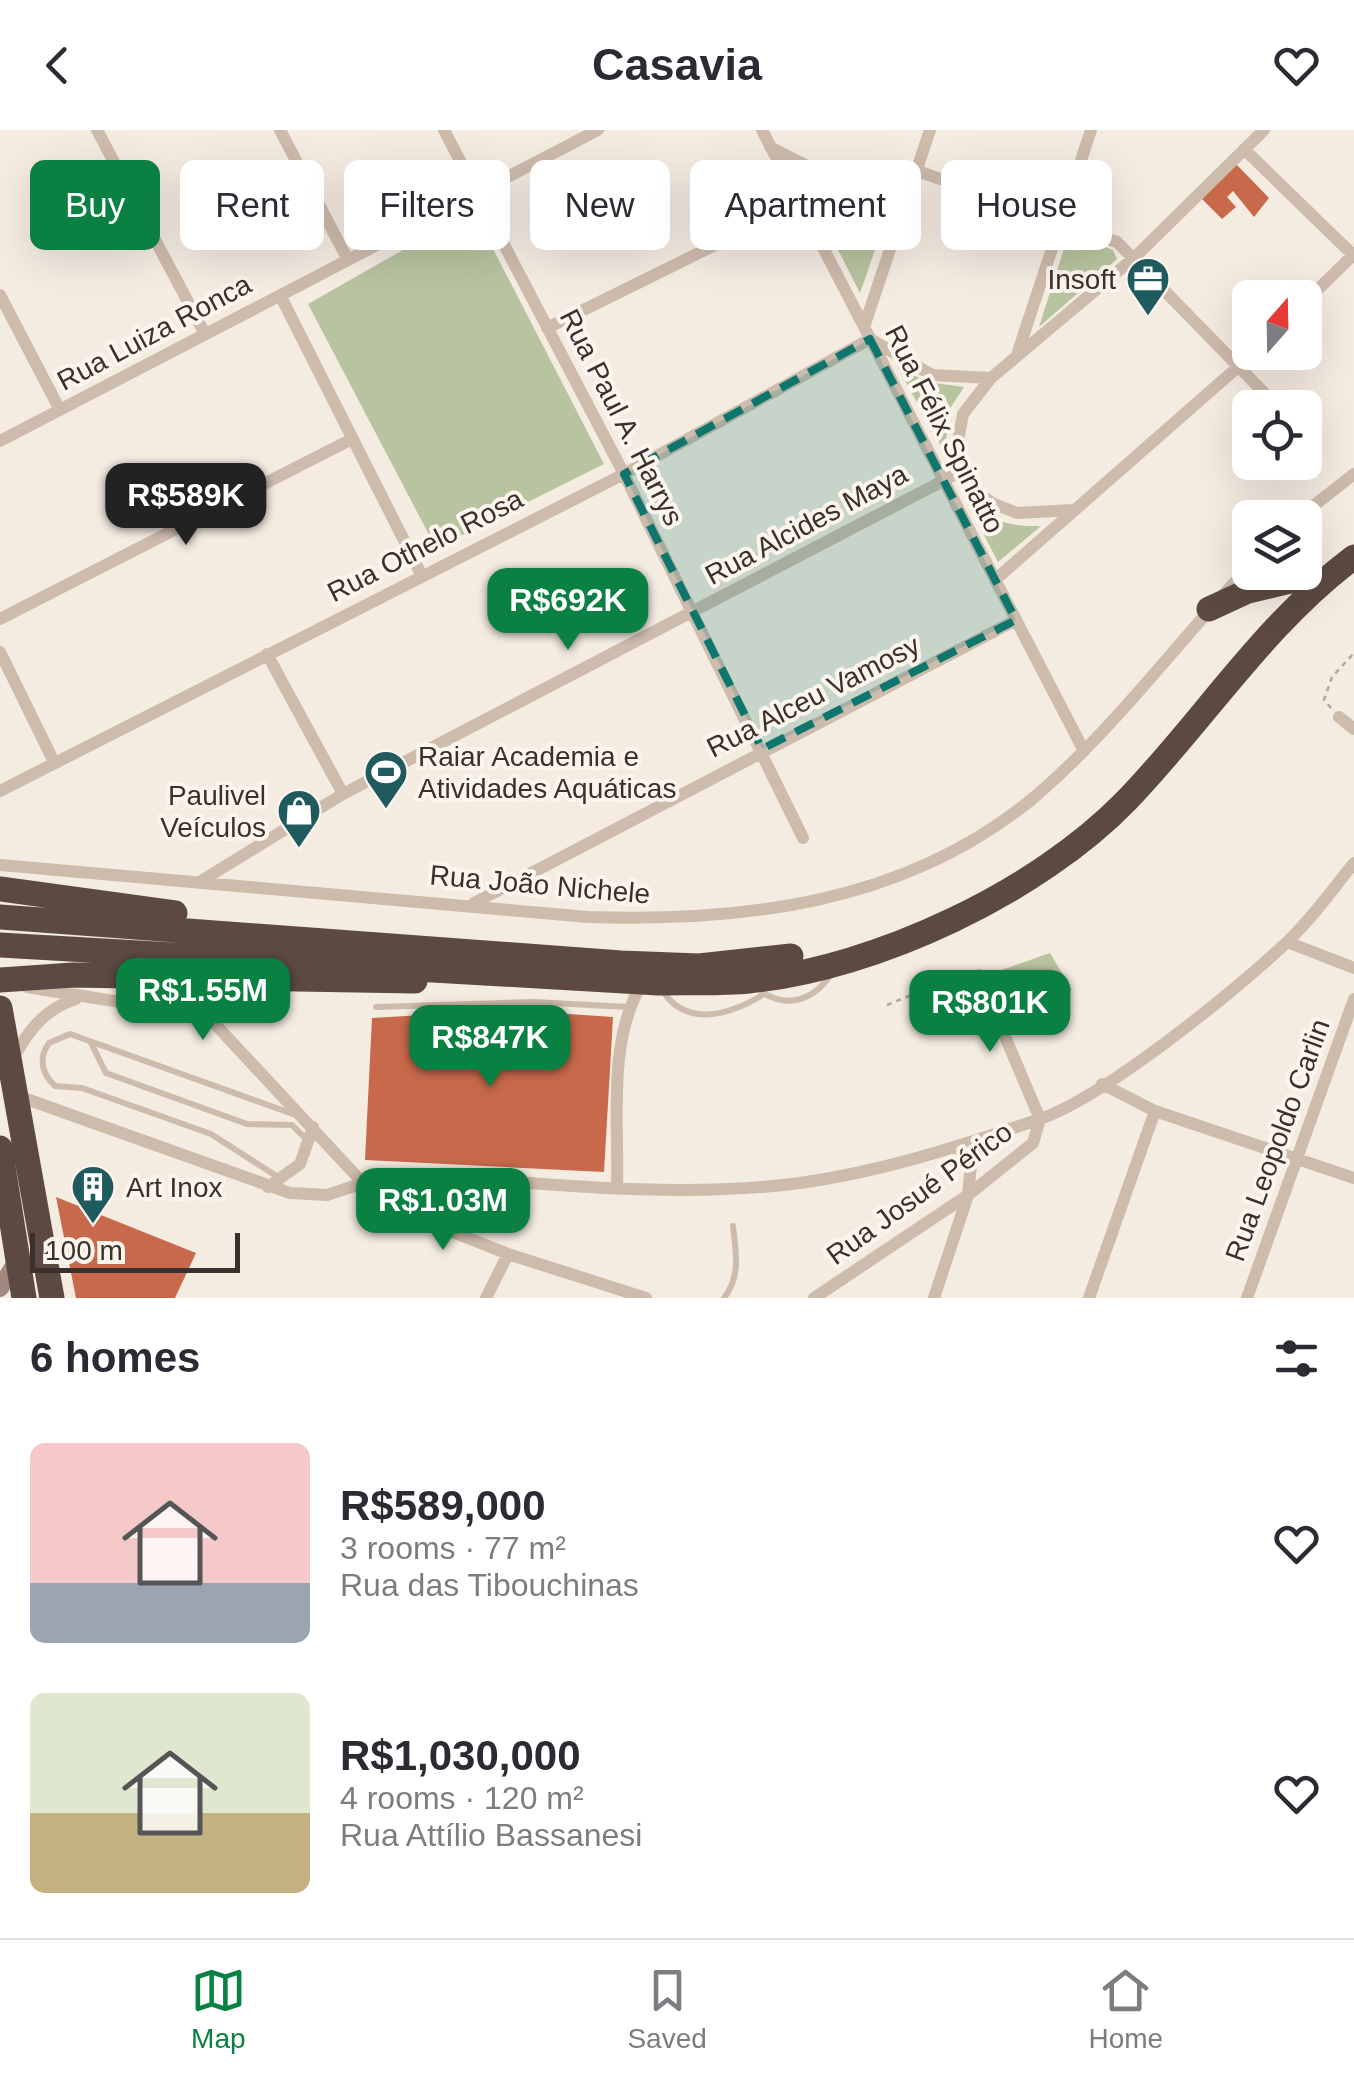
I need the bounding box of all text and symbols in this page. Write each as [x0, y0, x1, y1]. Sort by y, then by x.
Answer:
icon: back [30, 38, 85, 93]
icon: heart [1269, 38, 1324, 93]
text: Casavia [592, 39, 762, 90]
chip: Buy [30, 160, 160, 250]
chip: Rent [180, 160, 324, 250]
chip: Filters [344, 160, 510, 250]
chip: New [530, 160, 670, 250]
chip: Apartment [690, 160, 921, 250]
chip: House [941, 160, 1112, 250]
office icon: Insoft [1125, 256, 1171, 317]
place label: Insoft [1048, 264, 1116, 295]
street label: Rua Luiza Ronca [52, 268, 257, 397]
north arrow [1232, 280, 1322, 370]
map controls [1232, 280, 1322, 590]
street label: Rua Paul A. Harrys [554, 304, 689, 530]
street label: Rua Félix Spinatto [879, 320, 1010, 538]
button: locate [1232, 390, 1322, 480]
street label: Rua Alcides Maya [700, 458, 913, 591]
pin: R$589K [105, 463, 267, 548]
text: R$589K [127, 477, 245, 513]
street label: Rua Othelo Rosa [322, 483, 528, 608]
button: layers [1232, 500, 1322, 590]
pin: R$692K [487, 568, 649, 653]
text: R$692K [509, 582, 627, 618]
street label: Rua Alceu Vamosy [702, 629, 925, 763]
place label: Raiar Academia e Atividades Aquáticas [418, 741, 676, 804]
sports icon: Raiar Academia e Atividades Aquáticas [363, 749, 409, 810]
place label: Paulivel Veículos [160, 780, 266, 843]
shop icon: Paulivel Veículos [276, 788, 322, 849]
street label: Rua João Nichele [429, 859, 651, 910]
pin: R$1.55M [111, 958, 295, 1043]
pin: R$801K [909, 970, 1071, 1055]
text: R$1.55M [138, 972, 268, 1008]
text: R$801K [931, 984, 1049, 1020]
pin: R$847K [409, 1005, 571, 1090]
street label: Rua Leopoldo Carlin [1219, 1015, 1336, 1265]
text: R$847K [431, 1019, 549, 1055]
street label: Rua Josué Périco [821, 1116, 1018, 1271]
building icon: Art Inox [70, 1164, 116, 1225]
pin: R$1.03M [351, 1168, 535, 1253]
place label: Art Inox [126, 1172, 222, 1203]
text: R$1.03M [378, 1182, 508, 1218]
scale bar [30, 1228, 240, 1272]
text: 100 m [45, 1235, 123, 1266]
icon: filters [1269, 1331, 1324, 1386]
text: 6 homes [30, 1334, 200, 1381]
text: R$589,000 [340, 1482, 546, 1529]
icon: home [110, 1483, 230, 1603]
icon: heart [1269, 1516, 1324, 1571]
text: 3 rooms · 77 m² [340, 1530, 566, 1566]
text: Rua das Tibouchinas [340, 1567, 639, 1603]
text: R$1,030,000 [340, 1732, 581, 1779]
icon: home [110, 1733, 230, 1853]
icon: heart [1269, 1766, 1324, 1821]
text: 4 rooms · 120 m² [340, 1780, 584, 1816]
text: Rua Attílio Bassanesi [340, 1817, 642, 1853]
tab: Map [191, 1963, 246, 2055]
tab: Saved [627, 1963, 707, 2055]
tab: Home [1088, 1963, 1163, 2055]

